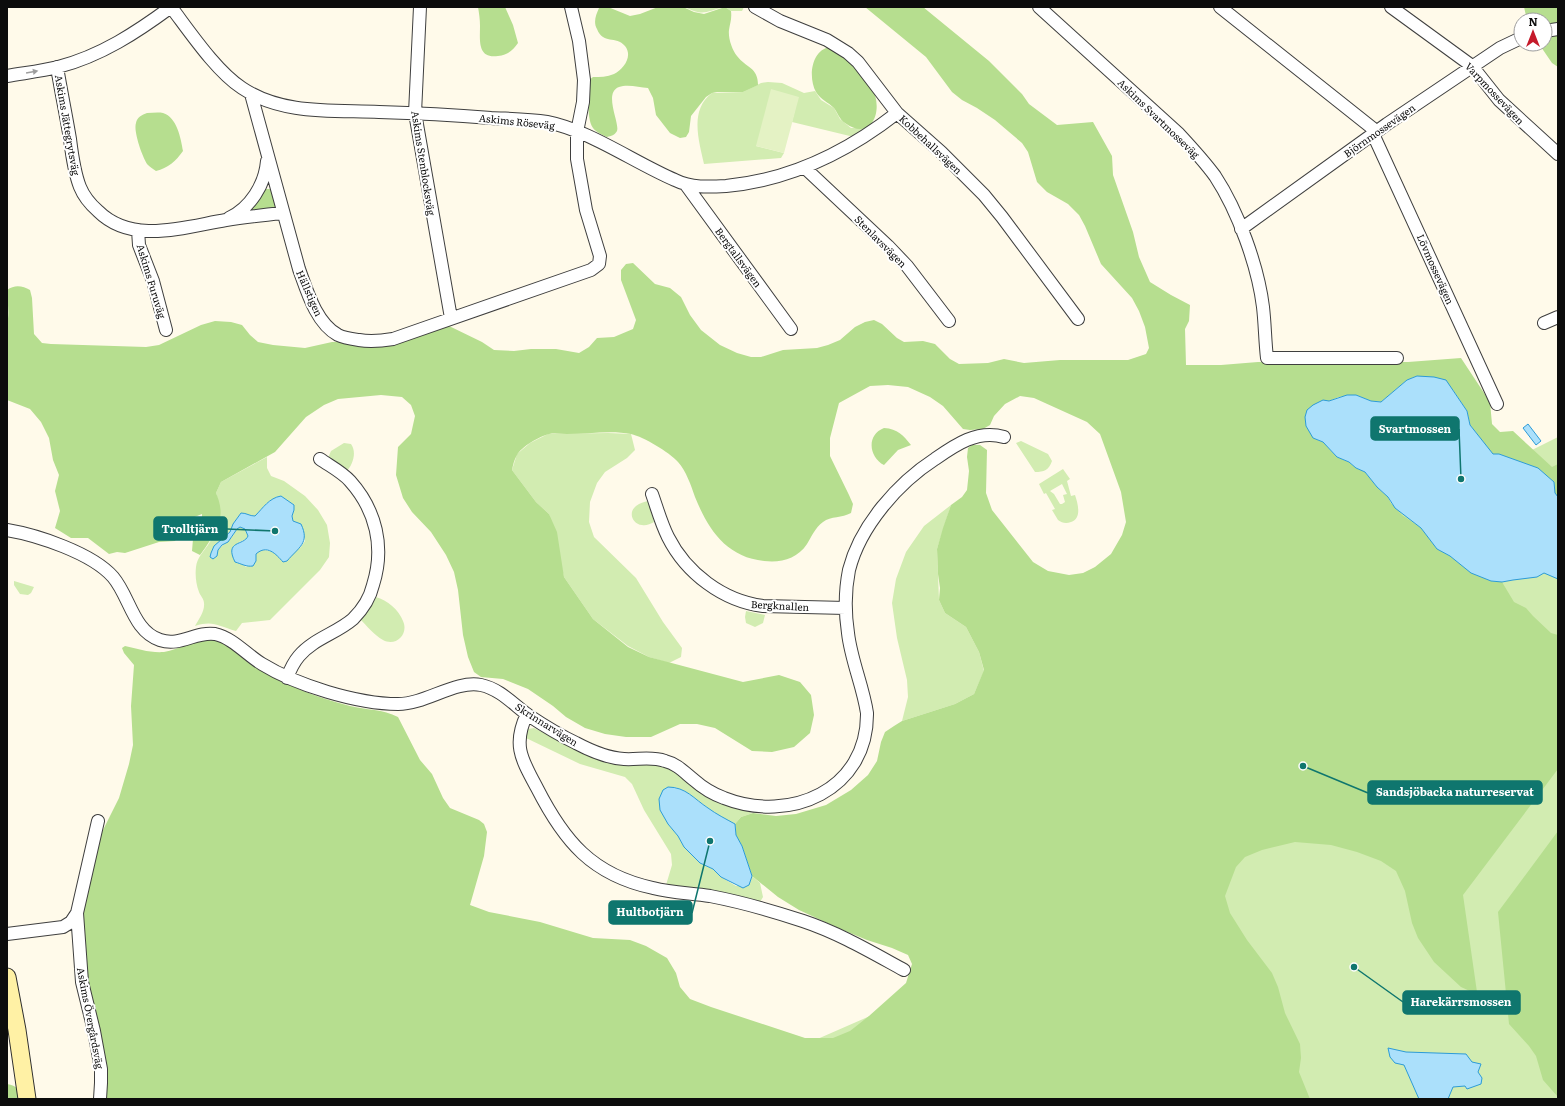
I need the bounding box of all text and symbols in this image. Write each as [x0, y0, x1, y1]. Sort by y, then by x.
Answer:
north arrow [1513, 12, 1553, 52]
text: N [1528, 13, 1538, 29]
street label: Varpmossevägen [1462, 58, 1528, 128]
one-way arrow [26, 69, 38, 75]
street label: Askims Jättegrytsväg [52, 73, 84, 177]
street label: Askims Svartmosseväg [1115, 75, 1204, 162]
street label: Björnmossevägen [1340, 99, 1418, 160]
street label: Askims Stenblocksväg [408, 110, 440, 217]
street label: Askims Röseväg [478, 110, 556, 132]
street label: Kobbehallsvägen [896, 111, 966, 177]
street label: Stenlavsvägen [852, 212, 911, 271]
street label: Bergtallsvägen [712, 224, 766, 290]
street label: Lövmossevägen [1414, 231, 1458, 307]
street label: Askims Furuväg [134, 242, 171, 321]
street label: Hällstigen [293, 267, 327, 319]
callout: Svartmossen [1371, 417, 1459, 440]
text: Svartmossen [1379, 420, 1452, 436]
callout: Trolltjärn [154, 517, 227, 540]
text: Trolltjärn [162, 520, 219, 536]
street label: Bergknallen [751, 596, 810, 614]
street label: Skrinnarvägen [513, 699, 582, 750]
callout: Sandsjöbacka naturreservat [1368, 781, 1542, 804]
text: Sandsjöbacka naturreservat [1376, 783, 1534, 799]
callout: Hultbotjärn [609, 901, 692, 924]
text: Hultbotjärn [616, 903, 684, 919]
street label: Askims Övergårdsväg [74, 966, 108, 1070]
callout: Harekärrsmossen [1403, 991, 1520, 1014]
text: Harekärrsmossen [1411, 993, 1512, 1009]

